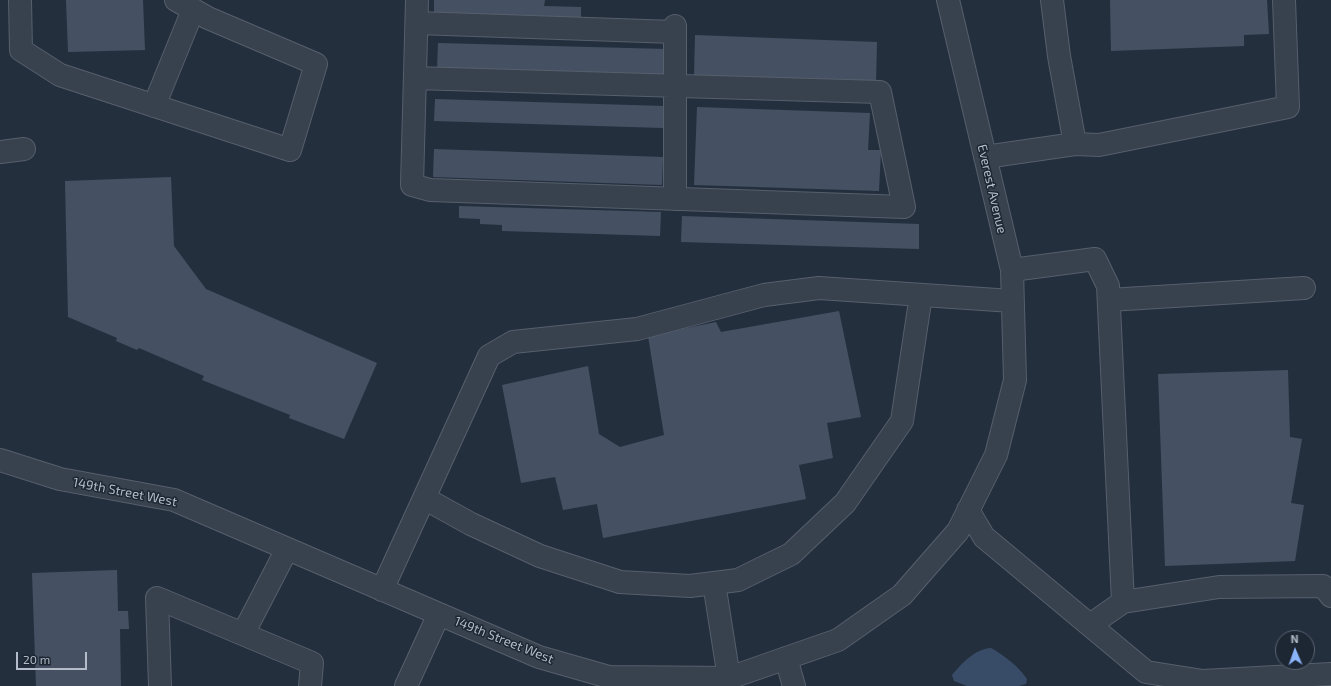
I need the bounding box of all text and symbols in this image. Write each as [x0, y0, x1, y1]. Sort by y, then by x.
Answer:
street label: Everest Avenue [974, 143, 1010, 235]
street label: 149th Street West [72, 474, 178, 510]
street label: 149th Street West [452, 613, 556, 667]
north arrow [1275, 630, 1315, 670]
text: N [1290, 632, 1299, 645]
scale bar [18, 644, 89, 670]
text: 20 m [23, 652, 50, 666]

